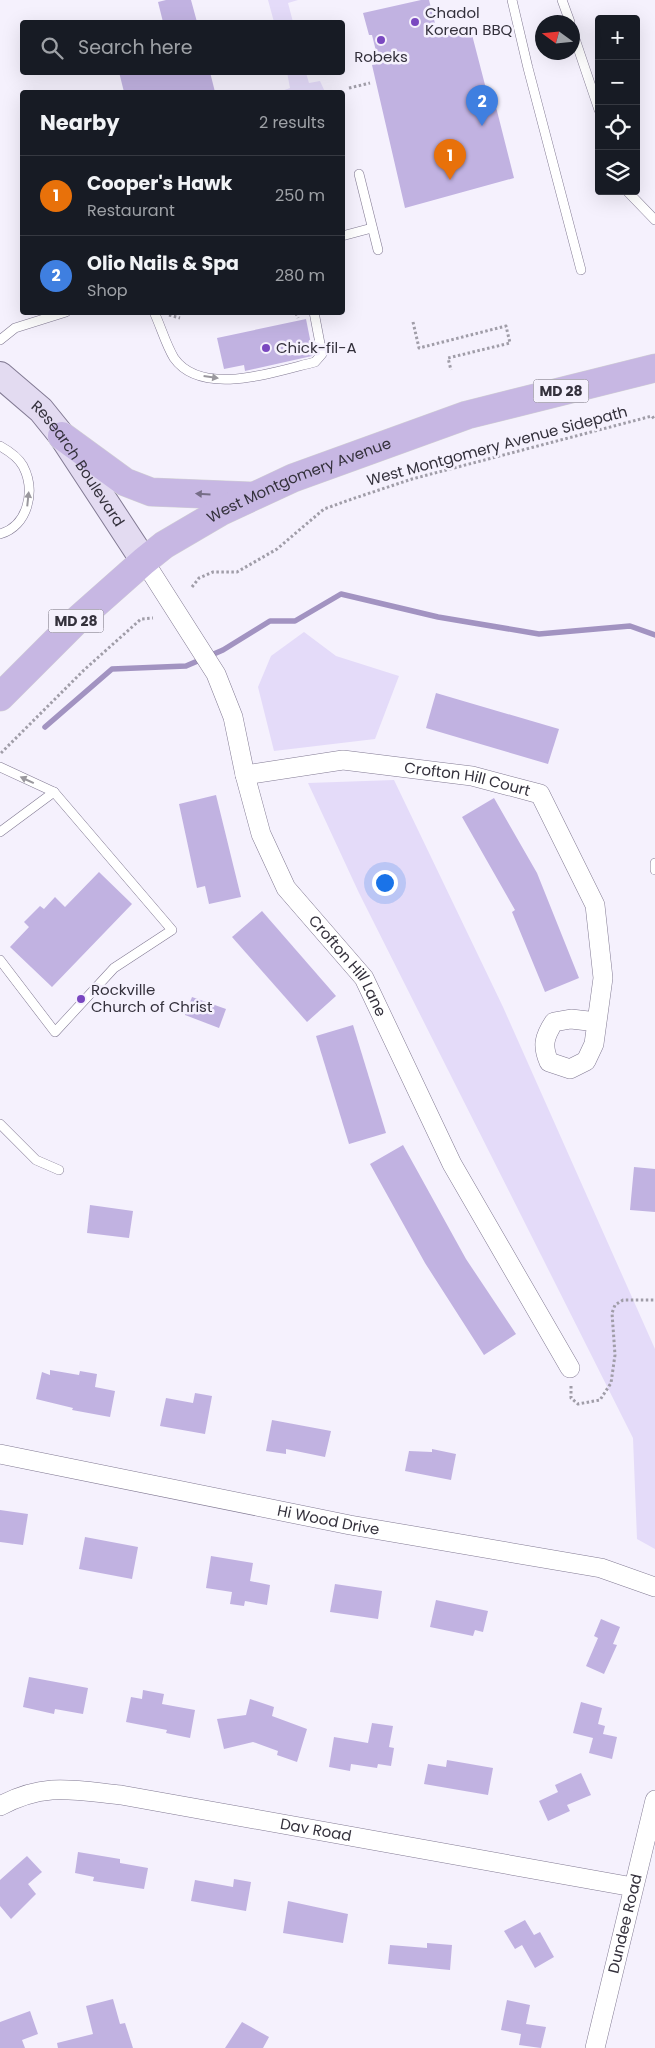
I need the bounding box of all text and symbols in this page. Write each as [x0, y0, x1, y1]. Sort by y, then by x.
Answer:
place label: Chadol Korean BBQ [425, 2, 513, 40]
north arrow [535, 15, 580, 60]
map controls [595, 15, 640, 195]
button: + [595, 15, 640, 60]
marker: Chadol Korean BBQ [409, 16, 421, 28]
search box [20, 20, 345, 75]
icon: search [38, 34, 66, 62]
text: Search here [78, 34, 192, 61]
marker: Robeks [375, 34, 387, 46]
place label: Robeks [354, 46, 408, 67]
button: − [595, 60, 640, 105]
pin: 2 [466, 85, 498, 126]
button: locate [595, 105, 640, 150]
text: Nearby [40, 108, 120, 137]
text: 2 results [259, 111, 325, 134]
pin: 1 [434, 139, 466, 180]
button: layers [595, 150, 640, 195]
text: Cooper's Hawk [87, 170, 232, 197]
text: 1 [53, 184, 59, 207]
text: 250 m [275, 184, 325, 207]
text: Restaurant [87, 199, 175, 222]
text: Olio Nails & Spa [87, 250, 239, 277]
text: 2 [51, 264, 61, 287]
text: 280 m [275, 264, 325, 287]
text: Shop [87, 279, 128, 302]
place label: Chick-fil-A [276, 337, 357, 358]
marker: Chick-fil-A [260, 342, 272, 354]
one-way arrow [203, 373, 219, 381]
road number: MD 28 [534, 380, 588, 402]
street label: Research Boulevard [27, 395, 130, 531]
street label: West Montgomery Avenue Sidepath [364, 401, 629, 490]
street label: West Montgomery Avenue [203, 432, 394, 528]
one-way arrow [24, 490, 32, 506]
one-way arrow [195, 490, 211, 498]
road number: MD 28 [48, 610, 104, 632]
street label: Crofton Hill Court [403, 757, 533, 801]
one-way arrow [20, 775, 34, 783]
your location [372, 870, 398, 896]
street label: Crofton Hill Lane [304, 910, 392, 1020]
place label: Rockville Church of Christ [91, 979, 212, 1017]
marker: Rockville Church of Christ [75, 993, 87, 1005]
street label: Hi Wood Drive [275, 1500, 381, 1540]
street label: Dav Road [279, 1813, 353, 1846]
street label: Dundee Road [602, 1872, 647, 1975]

